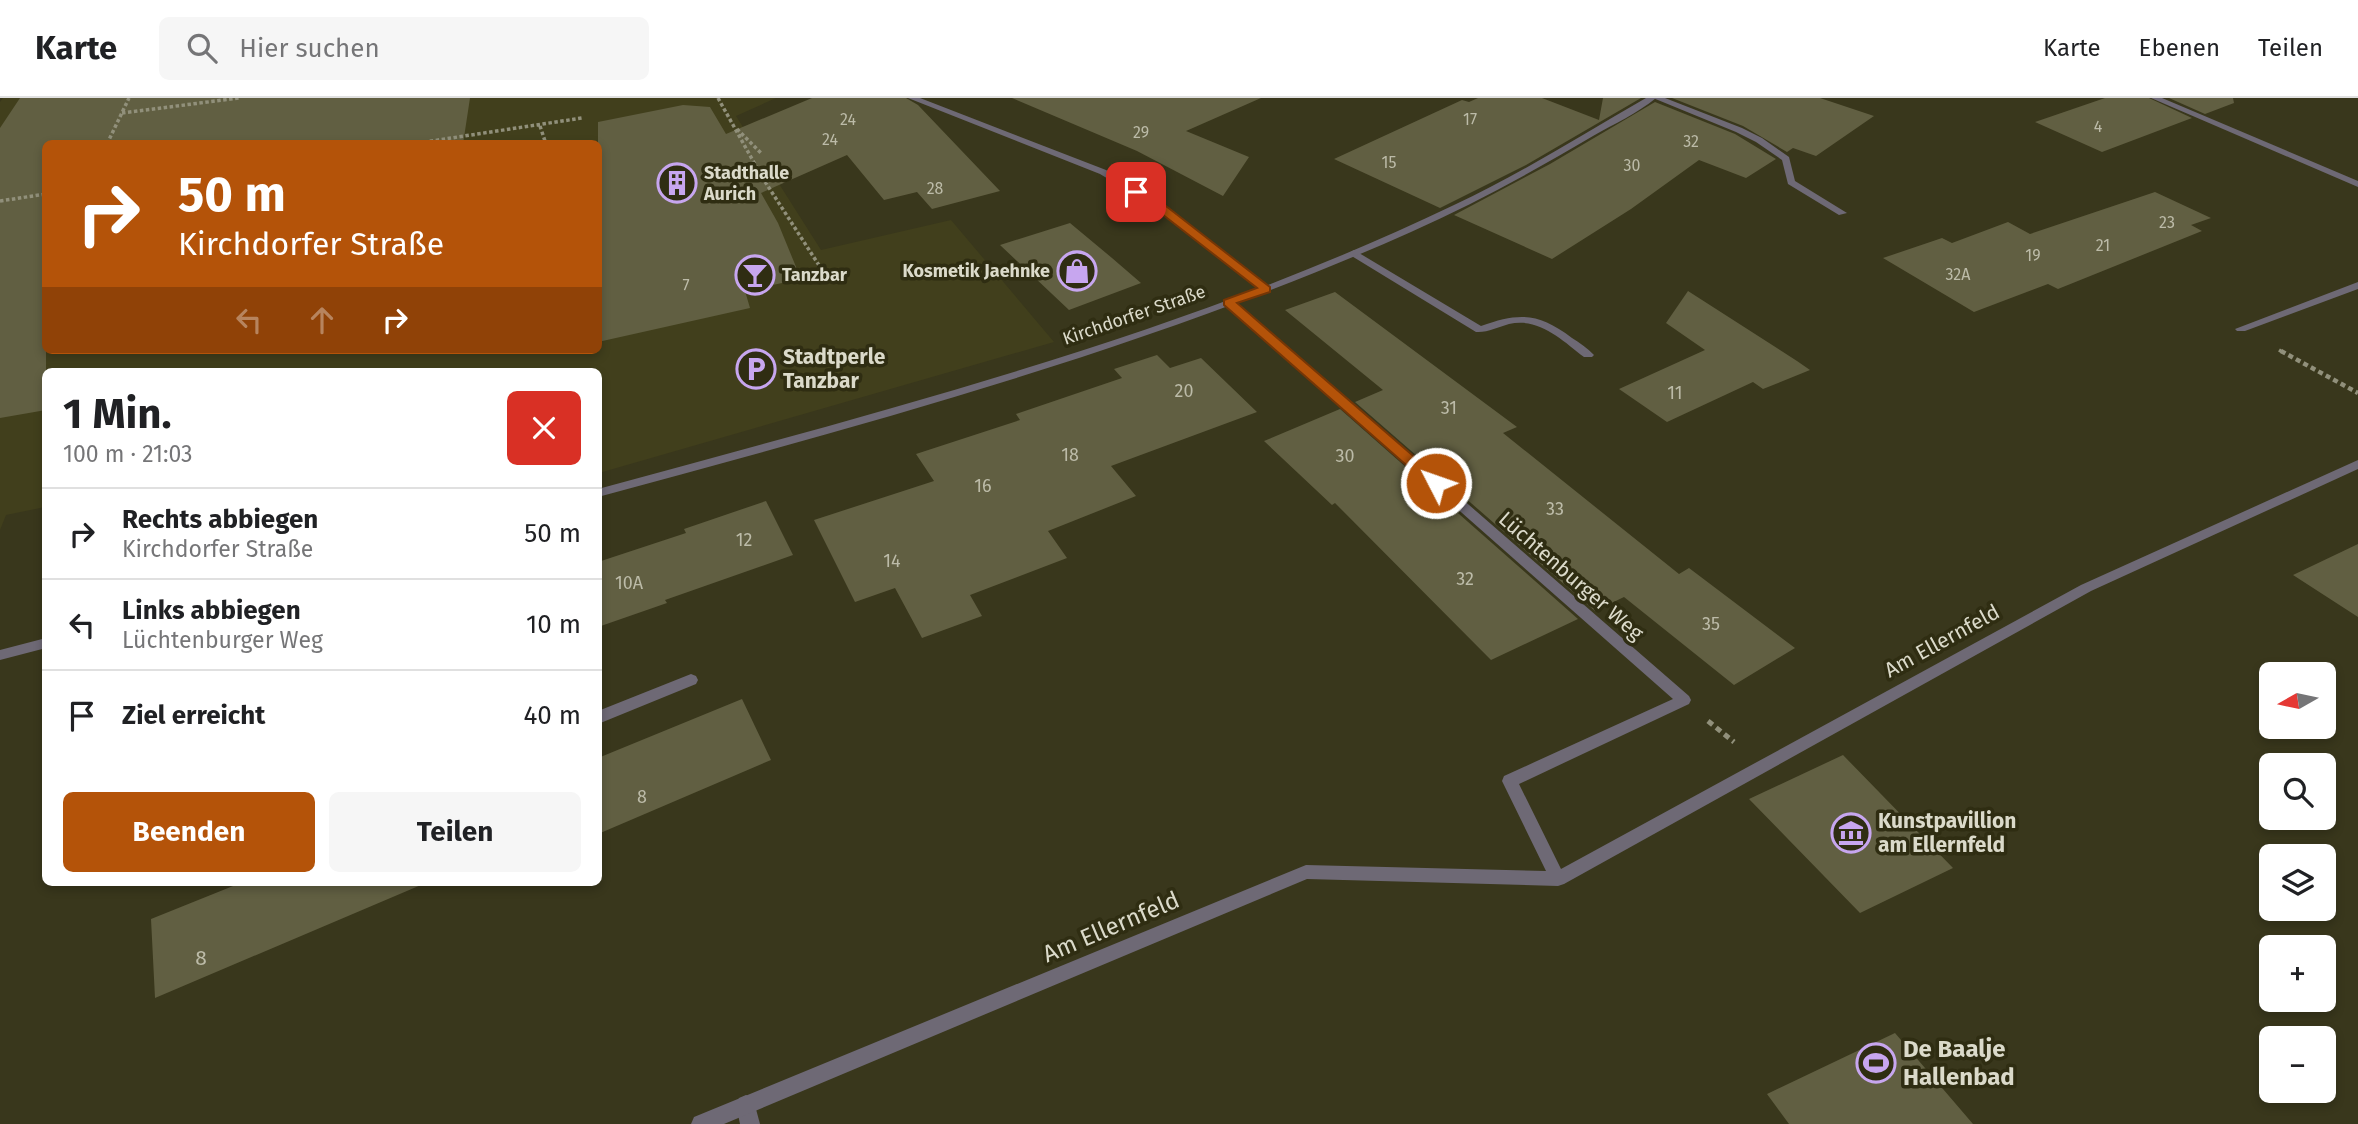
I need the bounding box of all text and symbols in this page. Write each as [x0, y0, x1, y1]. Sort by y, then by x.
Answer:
search box [159, 17, 649, 80]
text: Karte [35, 28, 117, 68]
icon: search [183, 29, 221, 67]
text: Hier suchen [239, 33, 380, 64]
text: Karte [2043, 34, 2101, 62]
text: Ebenen [2139, 34, 2220, 62]
text: Teilen [2258, 34, 2323, 62]
house number: 24 [840, 110, 856, 129]
house number: 17 [1463, 110, 1477, 129]
house number: 4 [2094, 117, 2103, 136]
house number: 29 [1133, 123, 1149, 142]
house number: 24 [822, 130, 838, 149]
house number: 32 [1683, 132, 1699, 151]
house number: 15 [1382, 153, 1396, 172]
house number: 30 [1624, 156, 1641, 175]
building icon: Stadthalle Aurich [656, 162, 698, 204]
place label: Stadthalle Aurich [703, 162, 789, 205]
pin [1106, 162, 1166, 222]
text: 50 m [178, 165, 286, 224]
icon: right [63, 168, 154, 259]
icon: arrive [1117, 173, 1155, 211]
house number: 28 [927, 179, 944, 198]
house number: 23 [2159, 213, 2175, 232]
text: Kirchdorfer Straße [178, 225, 444, 263]
house number: 21 [2096, 236, 2110, 255]
house number: 19 [2025, 246, 2041, 265]
shop icon: Kosmetik Jaehnke [1056, 250, 1098, 292]
bar icon: Tanzbar [734, 254, 776, 296]
place label: Kosmetik Jaehnke [902, 260, 1050, 282]
place label: Tanzbar [782, 264, 848, 286]
house number: 32A [1946, 265, 1971, 284]
house number: 7 [682, 276, 690, 295]
street label: Kirchdorfer Straße [1060, 280, 1208, 350]
icon: left [230, 301, 268, 339]
icon: ahead [303, 301, 341, 339]
icon: right [376, 301, 414, 339]
place label: Stadtperle Tanzbar [783, 344, 886, 394]
parking icon: Stadtperle Tanzbar [735, 348, 777, 390]
house number: 20 [1175, 380, 1193, 402]
house number: 11 [1667, 382, 1683, 404]
text: 1 Min. [63, 389, 172, 439]
button: close [507, 391, 581, 465]
house number: 31 [1441, 397, 1457, 419]
text: 100 m · 21:03 [63, 440, 193, 468]
house number: 18 [1061, 444, 1079, 466]
house number: 30 [1335, 445, 1355, 467]
position arrow [1399, 446, 1473, 520]
house number: 16 [974, 475, 992, 497]
house number: 33 [1546, 498, 1564, 520]
text: Rechts abbiegen [122, 504, 318, 535]
street label: Lüchtenburger Weg [1493, 506, 1649, 646]
icon: right [63, 515, 101, 553]
text: 50 m [524, 518, 581, 549]
house number: 12 [736, 529, 752, 551]
text: Kirchdorfer Straße [122, 535, 313, 563]
house number: 14 [883, 550, 901, 572]
house number: 32 [1456, 568, 1474, 590]
house number: 10A [615, 572, 644, 594]
text: Links abbiegen [122, 595, 301, 626]
street label: Am Ellernfeld [1880, 599, 2004, 683]
icon: left [63, 606, 101, 644]
text: 10 m [526, 609, 581, 640]
house number: 35 [1702, 613, 1720, 635]
text: Lüchtenburger Weg [122, 626, 323, 654]
north arrow [2259, 662, 2336, 738]
map controls [2259, 662, 2336, 1103]
icon: arrive [63, 697, 101, 735]
text: Ziel erreicht [122, 700, 265, 731]
text: 40 m [523, 700, 581, 731]
button: search [2259, 753, 2336, 830]
house number: 8 [637, 786, 647, 808]
button: Beenden [63, 792, 315, 872]
button: Teilen [329, 792, 581, 872]
place label: Kunstpavillion am Ellernfeld [1878, 808, 2016, 858]
museum icon: Kunstpavillion am Ellernfeld [1830, 812, 1872, 854]
button: layers [2259, 844, 2336, 921]
street label: Am Ellernfeld [1038, 886, 1184, 968]
button: + [2259, 935, 2336, 1012]
house number: 8 [195, 945, 207, 971]
button: − [2259, 1026, 2336, 1103]
place label: De Baalje Hallenbad [1903, 1035, 2015, 1091]
sports icon: De Baalje Hallenbad [1855, 1042, 1897, 1084]

